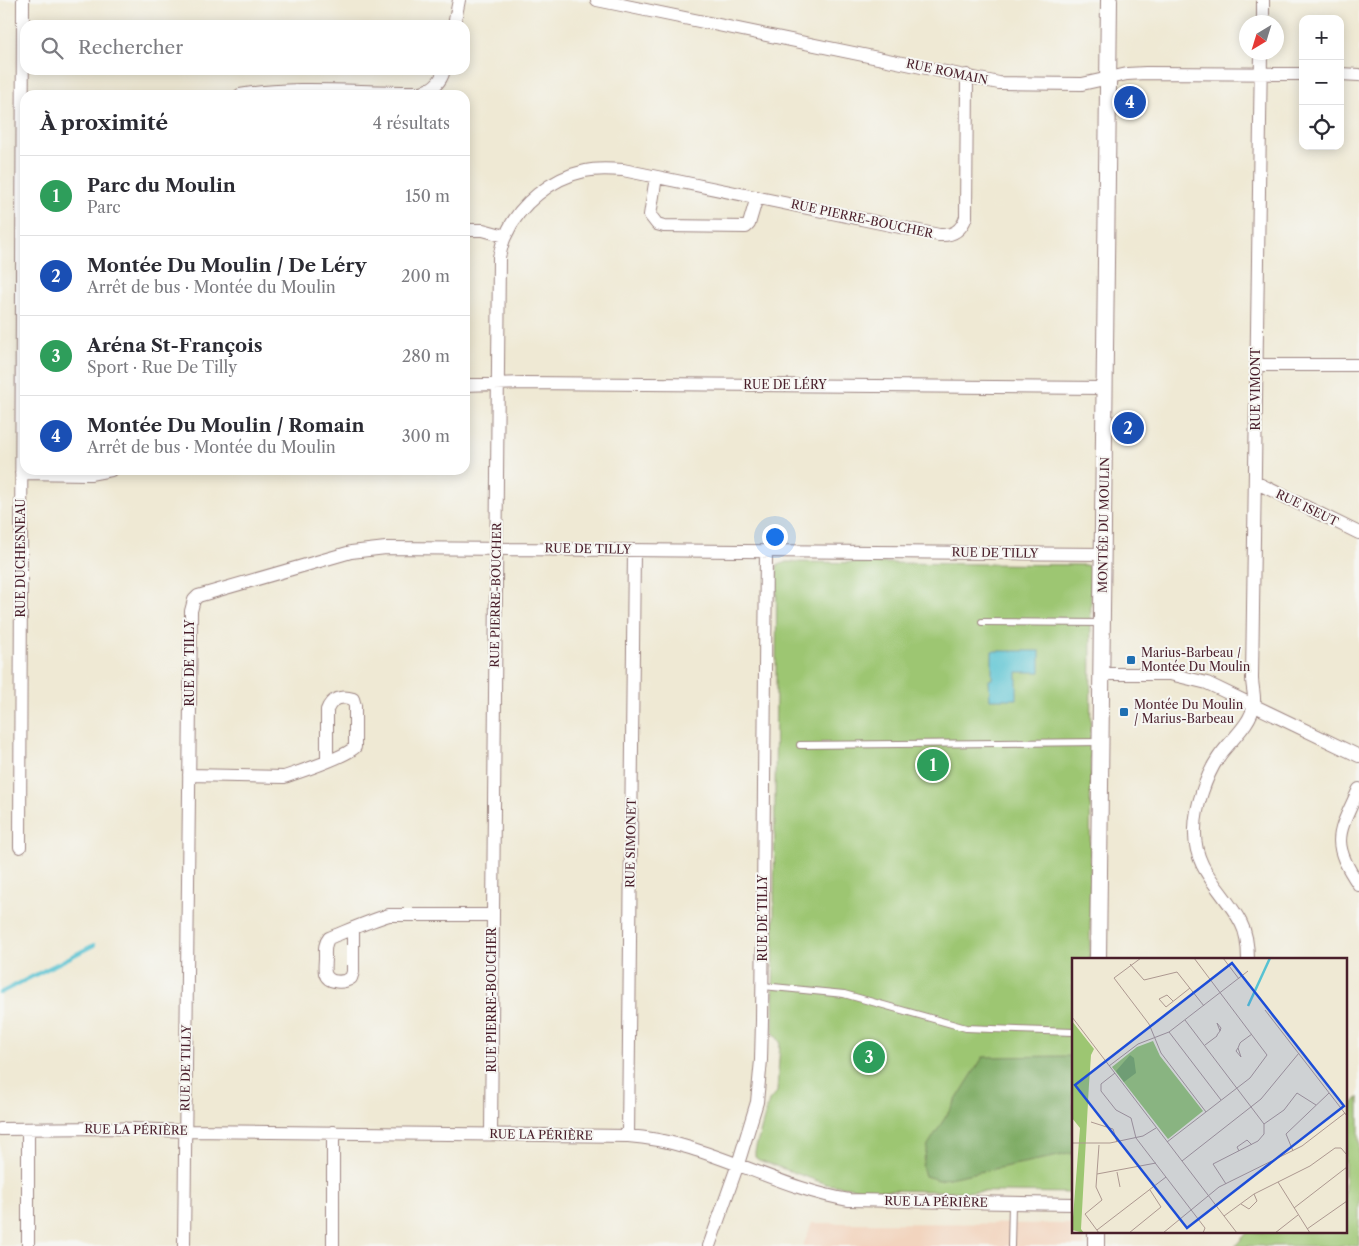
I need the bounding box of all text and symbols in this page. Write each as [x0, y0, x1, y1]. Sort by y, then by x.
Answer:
north arrow [1239, 15, 1284, 60]
map controls [1299, 15, 1344, 150]
button: + [1299, 15, 1344, 60]
search box [20, 20, 470, 75]
icon: search [38, 34, 66, 62]
text: Rechercher [78, 36, 183, 59]
street label: RUE ROMAIN [905, 56, 989, 88]
button: − [1299, 60, 1344, 105]
pin: 4 [1114, 83, 1146, 121]
button: locate [1299, 105, 1344, 150]
text: À proximité [40, 110, 168, 135]
text: 4 résultats [373, 113, 450, 133]
text: Parc du Moulin [87, 174, 236, 197]
text: 1 [52, 186, 60, 206]
text: 150 m [405, 186, 450, 206]
street label: RUE PIERRE-BOUCHER [790, 196, 936, 241]
text: Parc [87, 197, 121, 217]
text: Montée Du Moulin / De Léry [87, 254, 366, 277]
text: 2 [51, 266, 61, 286]
text: 200 m [401, 266, 450, 286]
text: Arrêt de bus · Montée du Moulin [87, 277, 336, 297]
text: Aréna St-François [87, 334, 263, 357]
text: 3 [51, 346, 61, 366]
text: 280 m [402, 346, 450, 366]
street label: RUE VIMONT [1248, 348, 1263, 430]
text: Sport · Rue De Tilly [87, 357, 237, 377]
street label: RUE DE LÉRY [743, 376, 827, 392]
pin: 2 [1112, 409, 1144, 447]
text: Montée Du Moulin / Romain [87, 414, 365, 437]
text: 4 [51, 426, 61, 446]
text: 300 m [402, 426, 450, 446]
text: Arrêt de bus · Montée du Moulin [87, 437, 336, 457]
street label: MONTÉE DU MOULIN [1094, 457, 1112, 593]
street label: RUE ISEUT [1274, 486, 1341, 529]
street label: RUE DUCHESNEAU [13, 499, 28, 618]
street label: RUE PIERRE-BOUCHER [487, 521, 504, 668]
your location [762, 524, 788, 550]
street label: RUE DE TILLY [544, 540, 632, 557]
street label: RUE DE TILLY [951, 544, 1039, 561]
street label: RUE DE TILLY [182, 619, 197, 706]
place label: Marius-Barbeau / Montée Du Moulin [1141, 645, 1251, 674]
marker: Marius-Barbeau / Montée Du Moulin [1125, 654, 1137, 666]
place label: Montée Du Moulin / Marius-Barbeau [1134, 697, 1244, 726]
marker: Montée Du Moulin / Marius-Barbeau [1118, 706, 1130, 718]
pin: 1 [917, 746, 949, 784]
street label: RUE SIMONET [622, 798, 639, 888]
street label: RUE DE TILLY [755, 874, 770, 961]
street label: RUE PIERRE-BOUCHER [484, 926, 499, 1073]
inset map [1072, 958, 1346, 1234]
street label: RUE DE TILLY [177, 1024, 194, 1112]
pin: 3 [853, 1038, 885, 1076]
street label: RUE LA PÉRIÈRE [84, 1120, 188, 1138]
street label: RUE LA PÉRIÈRE [489, 1125, 593, 1143]
street label: RUE LA PÉRIÈRE [884, 1192, 988, 1210]

